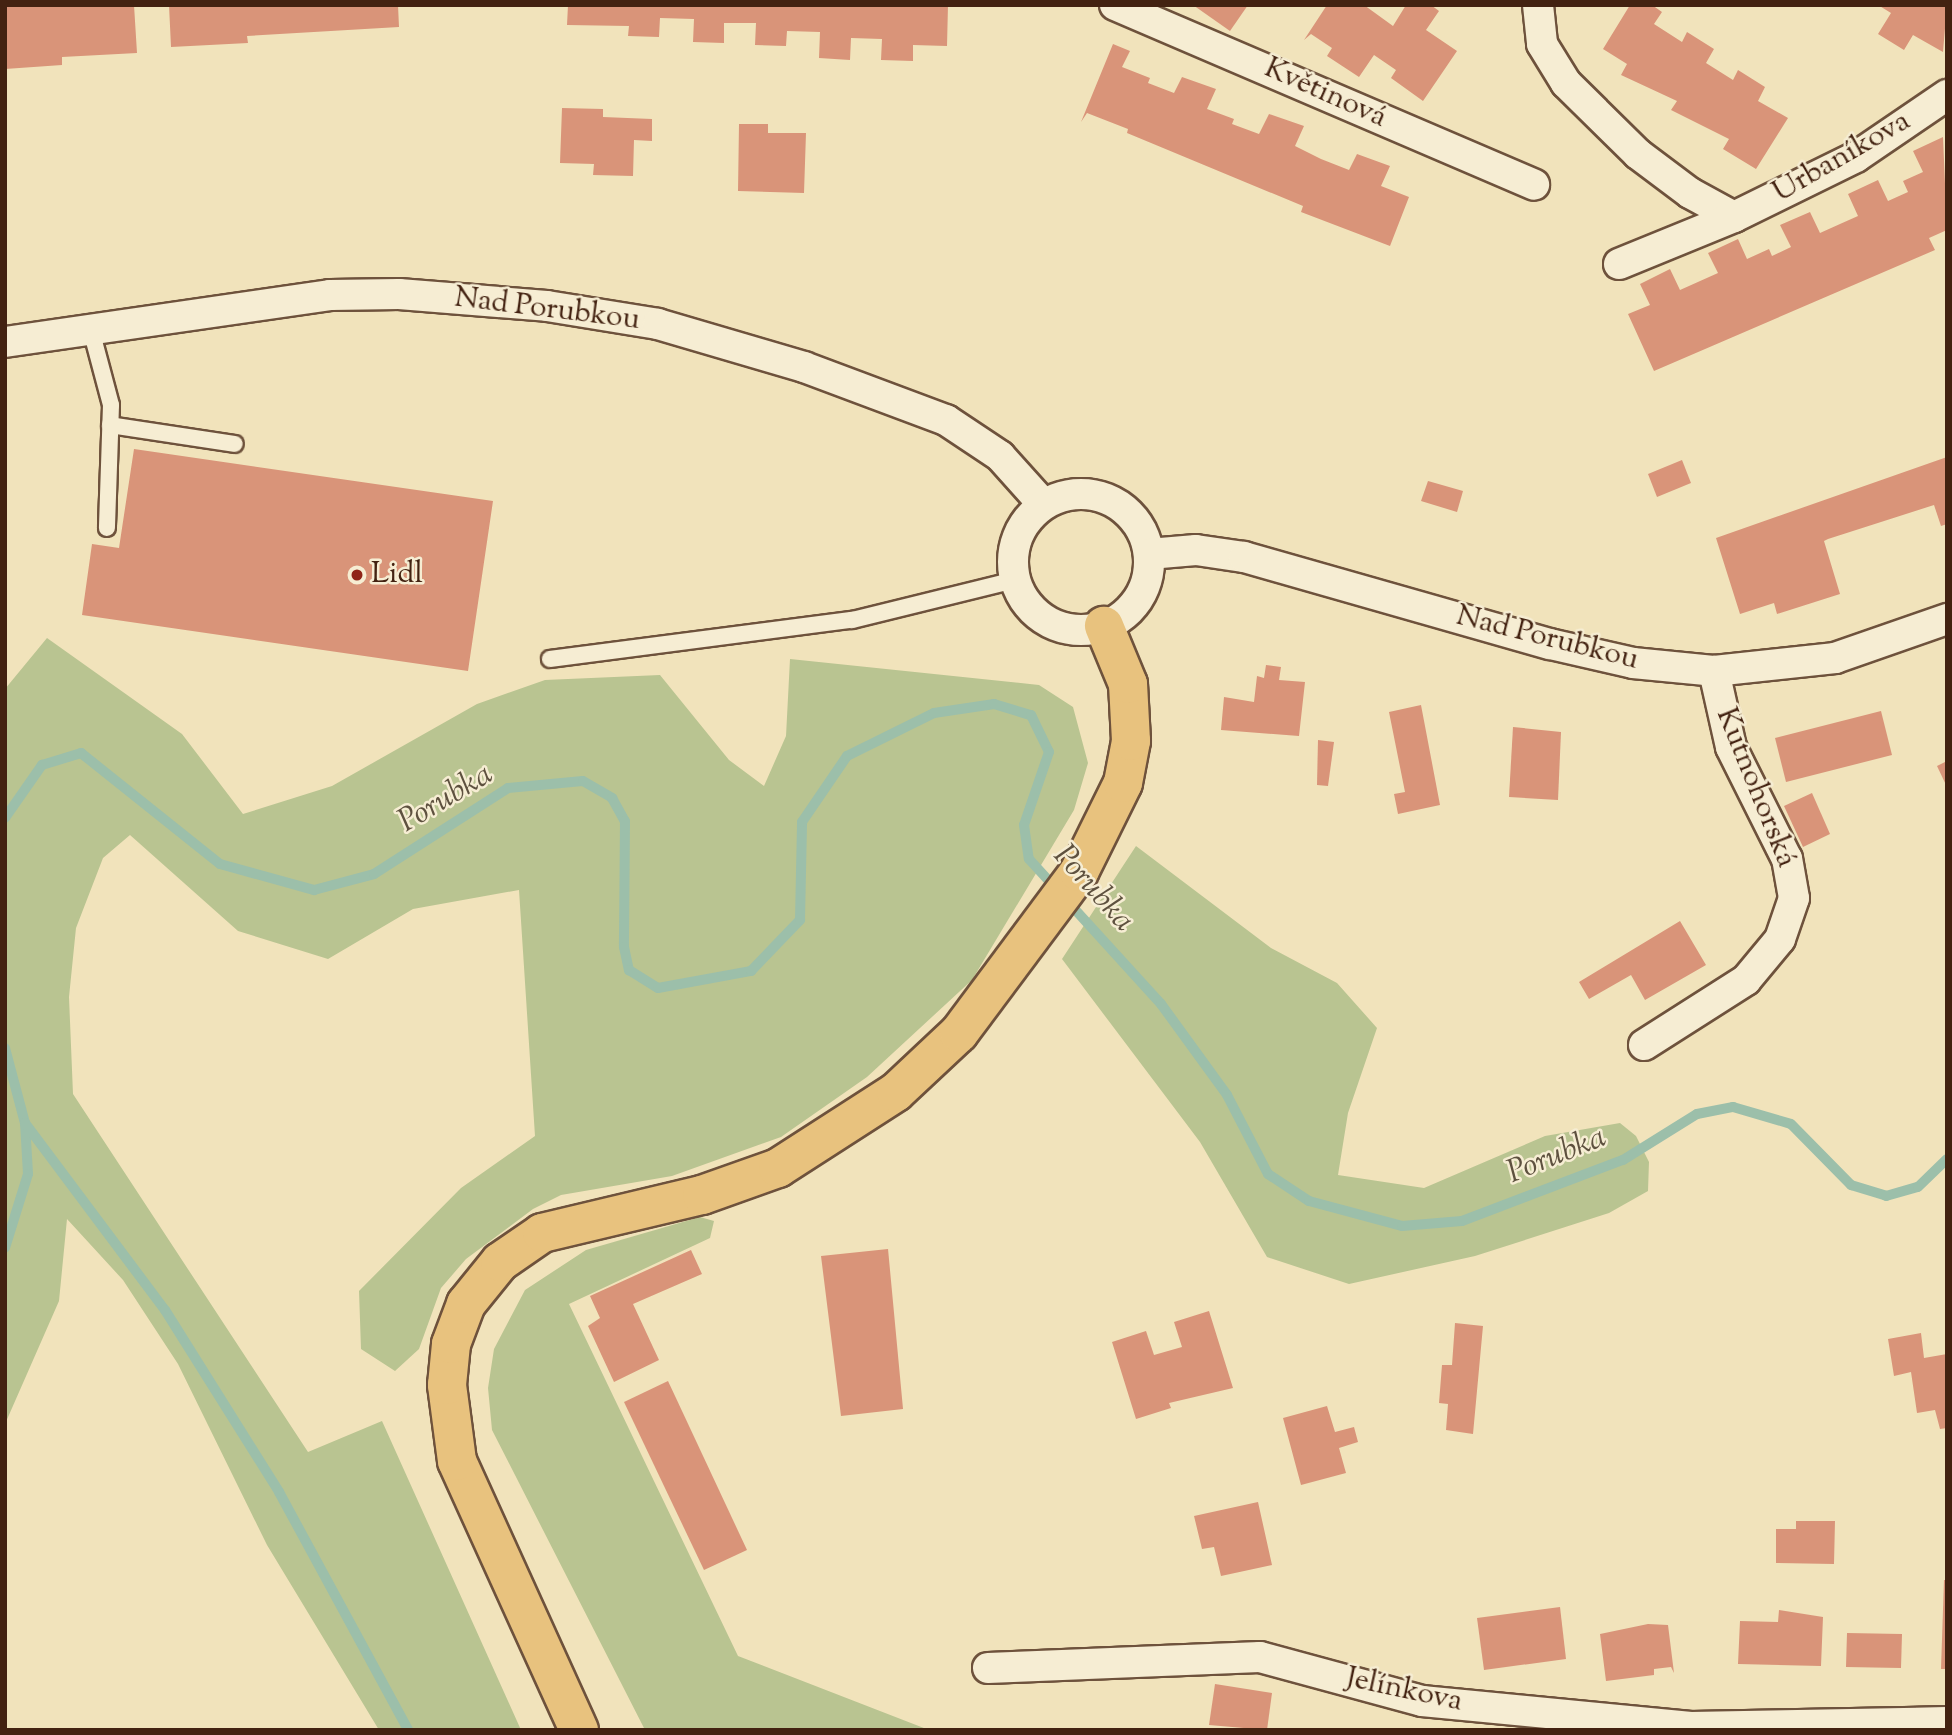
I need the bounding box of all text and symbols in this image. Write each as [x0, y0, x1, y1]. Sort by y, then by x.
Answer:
street label: Květinová [1258, 51, 1392, 137]
street label: Urbaníkova [1767, 104, 1917, 212]
street label: Nad Porubkou [452, 281, 642, 339]
place label: Lidl [371, 557, 423, 593]
marker: Lidl [349, 567, 365, 583]
street label: Nad Porubkou [1452, 599, 1642, 679]
street label: Kutnohorská [1707, 703, 1803, 873]
water label: Porubka [392, 756, 500, 842]
water label: Porubka [1044, 838, 1142, 940]
water label: Porubka [1502, 1119, 1612, 1193]
street label: Jelínkova [1343, 1661, 1465, 1721]

